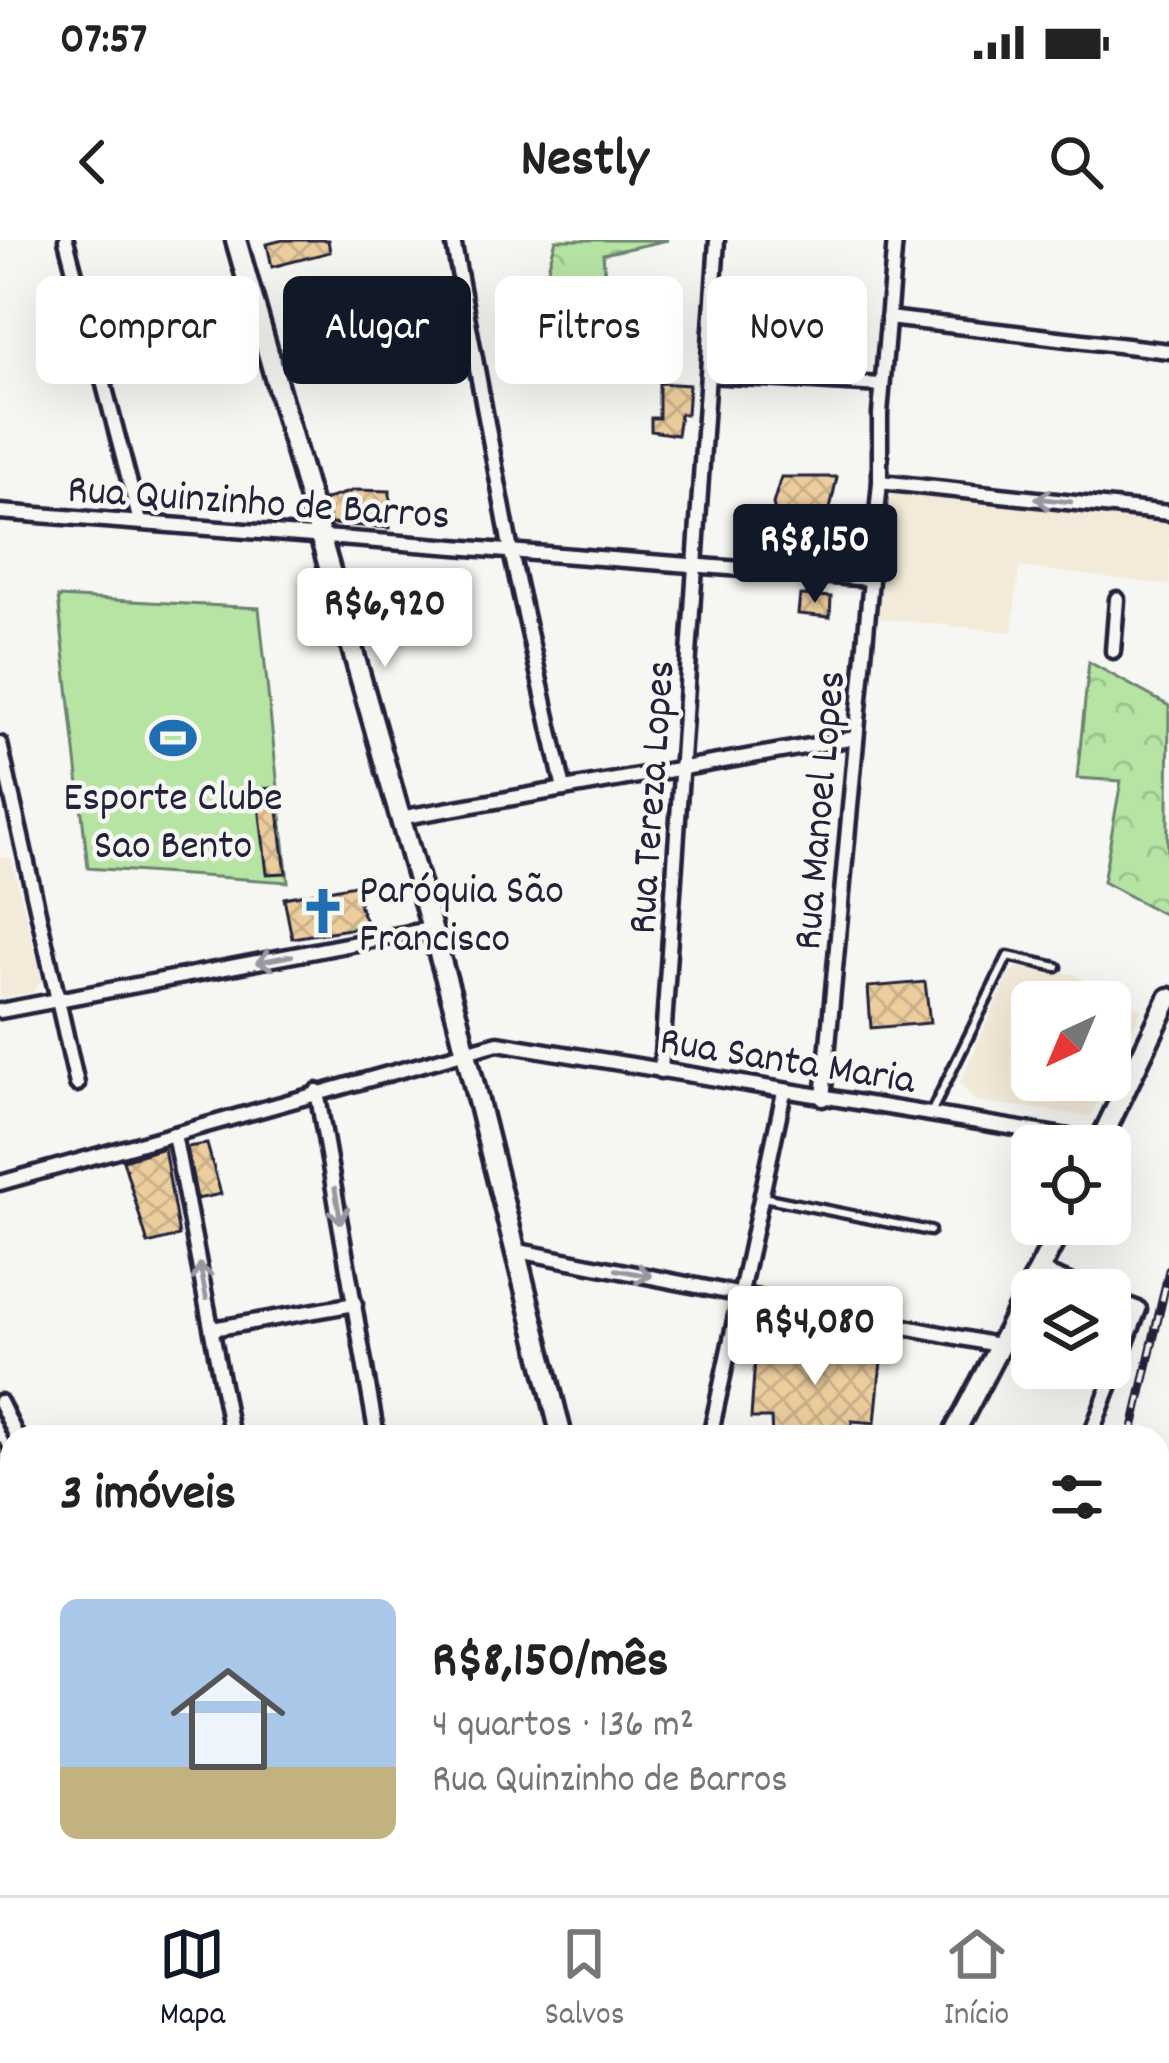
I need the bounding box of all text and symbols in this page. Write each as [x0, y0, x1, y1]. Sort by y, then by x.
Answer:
text: 07:57 [60, 10, 147, 74]
text: Nestly [521, 124, 648, 201]
icon: back [60, 129, 126, 195]
icon: search [1043, 129, 1109, 195]
chip: Comprar [36, 276, 259, 384]
chip: Alugar [283, 276, 471, 384]
chip: Filtros [495, 276, 683, 384]
chip: Novo [707, 276, 867, 384]
street label: Rua Quinzinho de Barros [65, 463, 452, 549]
one-way arrow [1034, 489, 1073, 511]
pin: R$8,150 [704, 504, 926, 606]
text: R$8,150 [760, 515, 870, 570]
pin: R$6,920 [274, 568, 496, 670]
text: R$6,920 [324, 579, 446, 634]
street label: Rua Tereza Lopes [616, 659, 694, 936]
street label: Rua Manoel Lopes [781, 669, 865, 953]
sports icon: Esporte Clube Sao Bento [148, 713, 198, 763]
place label: Esporte Clube Sao Bento [63, 771, 283, 879]
place label: Paróquia São Francisco [359, 864, 564, 972]
church icon: Paróquia São Francisco [298, 886, 348, 936]
one-way arrow [255, 948, 294, 971]
north arrow [1011, 981, 1131, 1101]
map controls [1011, 981, 1131, 1389]
street label: Rua Santa Maria [655, 1014, 920, 1114]
button: locate [1011, 1125, 1131, 1245]
one-way arrow [327, 1186, 350, 1225]
one-way arrow [191, 1262, 213, 1301]
one-way arrow [613, 1263, 652, 1285]
button: layers [1011, 1269, 1131, 1389]
pin: R$4,080 [704, 1286, 926, 1388]
text: R$4,080 [755, 1297, 875, 1352]
text: 3 imóveis [60, 1461, 236, 1533]
icon: filters [1044, 1464, 1110, 1530]
text: R$8,150/mês [432, 1628, 668, 1700]
icon: home [156, 1647, 300, 1791]
text: 4 quartos · 136 m² [432, 1700, 694, 1755]
text: Rua Quinzinho de Barros [432, 1755, 788, 1810]
tab: Mapa [159, 1921, 225, 2040]
tab: Salvos [544, 1921, 625, 2040]
tab: Início [944, 1921, 1010, 2040]

